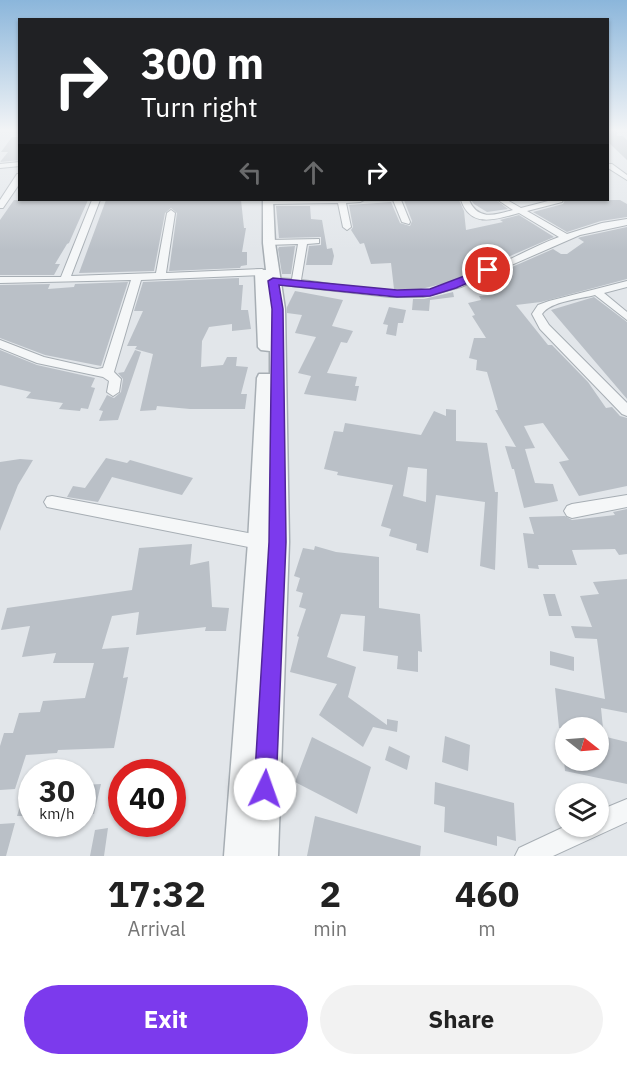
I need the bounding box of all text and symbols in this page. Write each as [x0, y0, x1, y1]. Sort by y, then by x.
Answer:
text: 300 m [141, 36, 264, 91]
icon: right [42, 42, 120, 120]
text: Turn right [141, 89, 258, 124]
icon: left [234, 156, 267, 189]
icon: ahead [297, 156, 330, 189]
icon: right [360, 156, 393, 189]
pin [462, 244, 513, 295]
icon: arrive [471, 253, 504, 286]
north arrow [555, 717, 609, 771]
map controls [555, 717, 609, 837]
position arrow [233, 757, 297, 821]
speed limit sign: 40 [108, 759, 186, 837]
text: 30 [39, 771, 75, 810]
button: layers [555, 783, 609, 837]
text: km/h [39, 804, 75, 823]
text: 17:32 [108, 870, 206, 917]
text: 2 [319, 870, 341, 917]
text: 460 [455, 870, 519, 917]
text: Arrival [128, 915, 186, 942]
text: min [313, 915, 347, 942]
text: m [478, 915, 496, 942]
button: Exit [24, 985, 308, 1054]
button: Share [320, 985, 603, 1054]

